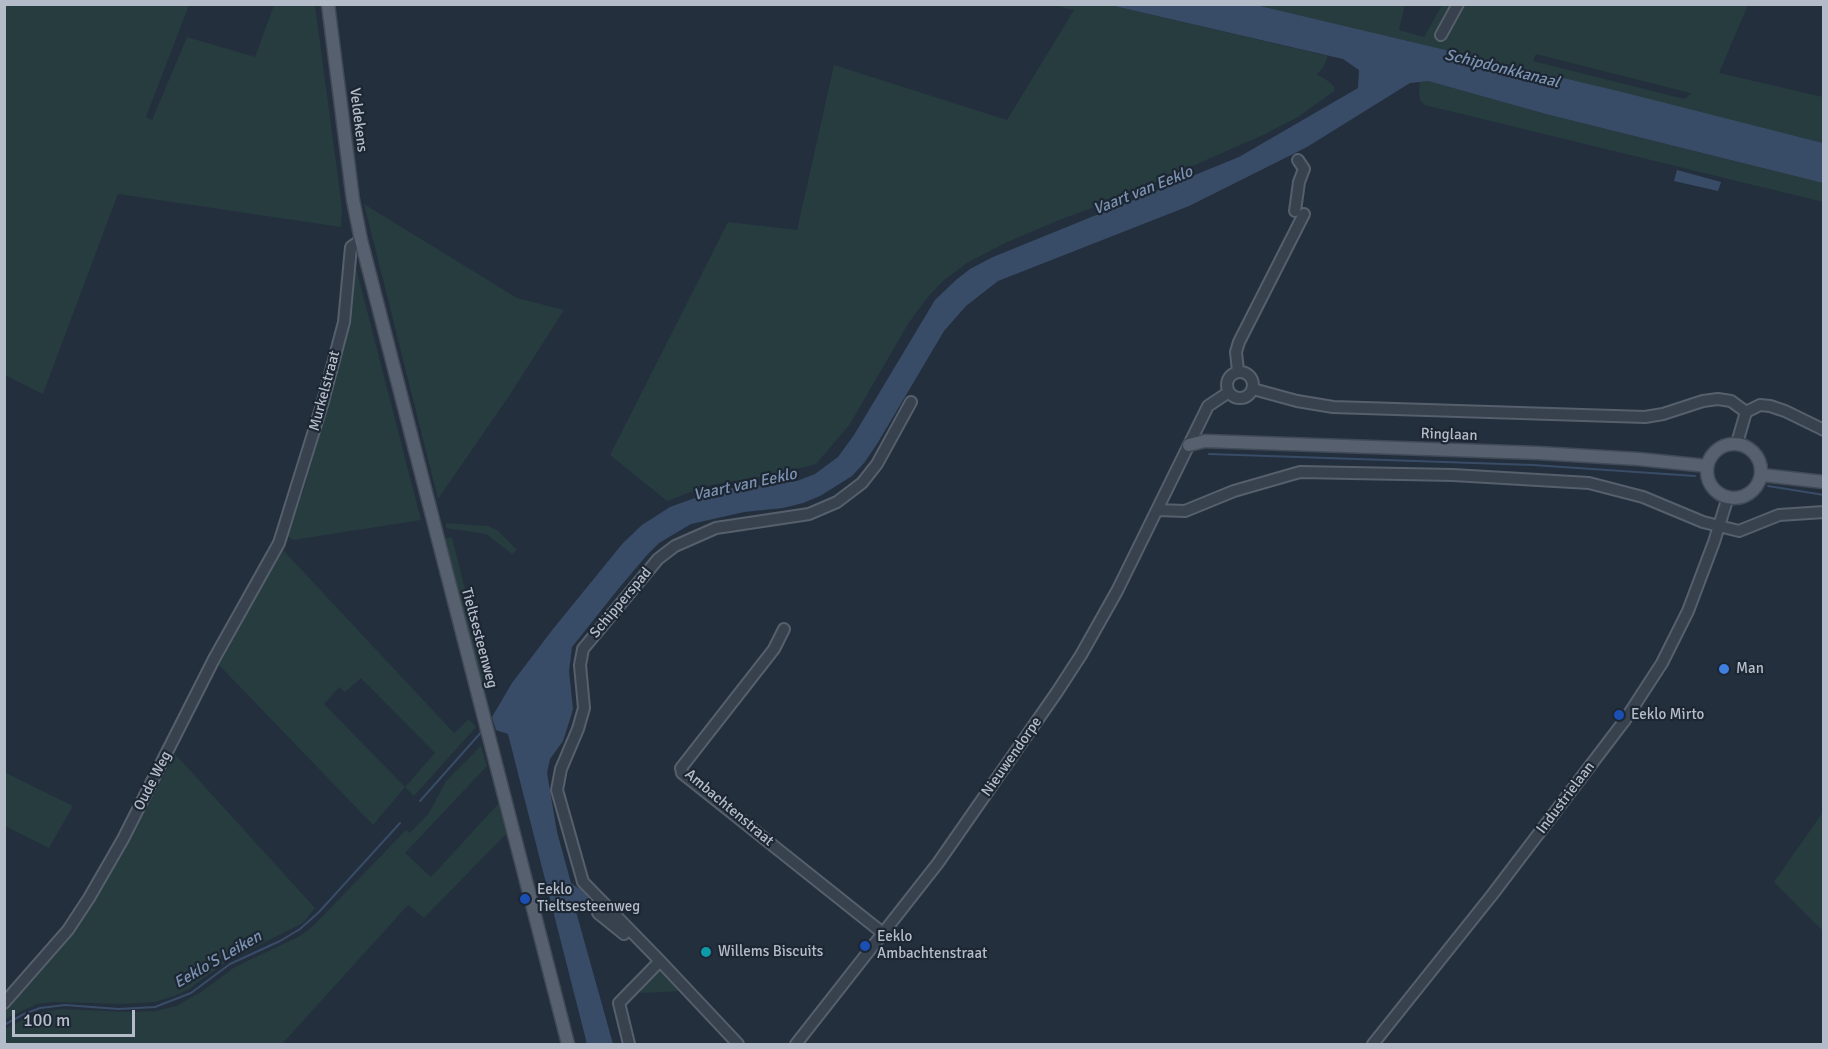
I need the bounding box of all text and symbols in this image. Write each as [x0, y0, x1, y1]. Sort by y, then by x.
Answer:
water label: Schipdonkkanaal [1443, 45, 1561, 93]
street label: Veldekens [345, 87, 371, 153]
water label: Vaart van Eeklo [1091, 162, 1195, 220]
street label: Murkelstraat [306, 349, 344, 433]
street label: Ringlaan [1420, 425, 1478, 445]
water label: Vaart van Eeklo [692, 465, 798, 505]
street label: Schipperspad [586, 564, 656, 642]
street label: Tieltsesteenweg [457, 586, 501, 690]
place label: Man [1736, 660, 1764, 678]
marker: Man [1717, 662, 1731, 676]
place label: Eeklo Mirto [1631, 706, 1704, 724]
marker: Eeklo Mirto [1612, 708, 1626, 722]
street label: Nieuwendorpe [978, 714, 1046, 800]
street label: Oude Weg [130, 748, 176, 814]
street label: Industrielaan [1533, 758, 1599, 838]
street label: Ambachtenstraat [681, 766, 777, 850]
place label: Eeklo Tieltsesteenweg [537, 881, 640, 916]
marker: Eeklo Tieltsesteenweg [518, 892, 532, 906]
water label: Eeklo'S Leiken [171, 927, 265, 993]
place label: Eeklo Ambachtenstraat [877, 928, 987, 963]
marker: Eeklo Ambachtenstraat [858, 939, 872, 953]
place label: Willems Biscuits [718, 943, 823, 961]
marker: Willems Biscuits [699, 945, 713, 959]
scale bar [15, 998, 138, 1036]
text: 100 m [23, 1009, 70, 1031]

